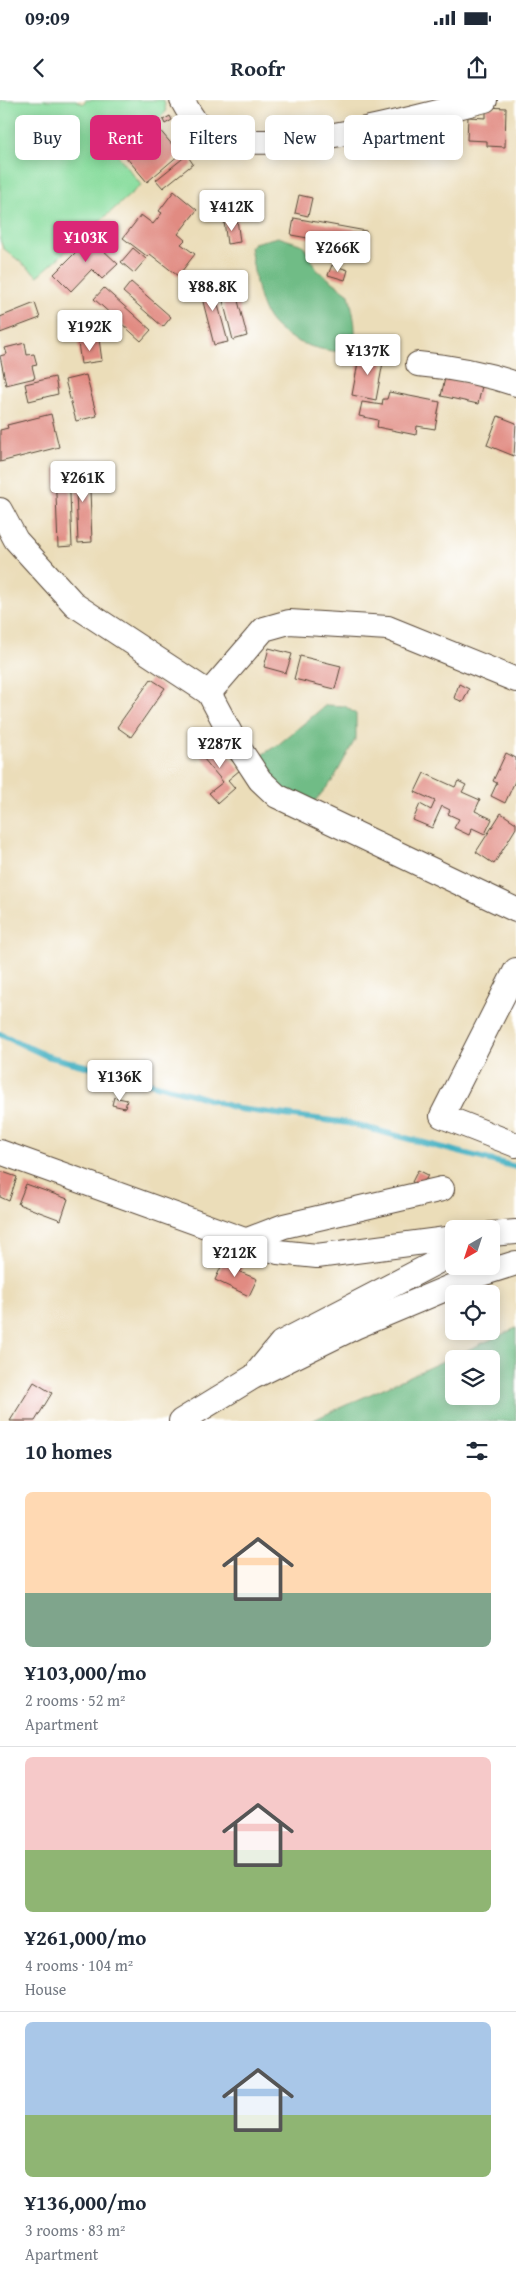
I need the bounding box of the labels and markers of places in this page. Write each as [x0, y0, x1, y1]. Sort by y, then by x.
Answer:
pin: ¥412K [197, 190, 267, 232]
pin: ¥103K [51, 220, 121, 263]
pin: ¥266K [303, 230, 373, 273]
pin: ¥88.8K [172, 270, 254, 312]
pin: ¥192K [55, 310, 125, 352]
pin: ¥137K [333, 334, 403, 376]
pin: ¥261K [48, 460, 118, 503]
pin: ¥287K [185, 726, 255, 769]
pin: ¥136K [85, 1060, 155, 1102]
pin: ¥212K [200, 1236, 270, 1278]

